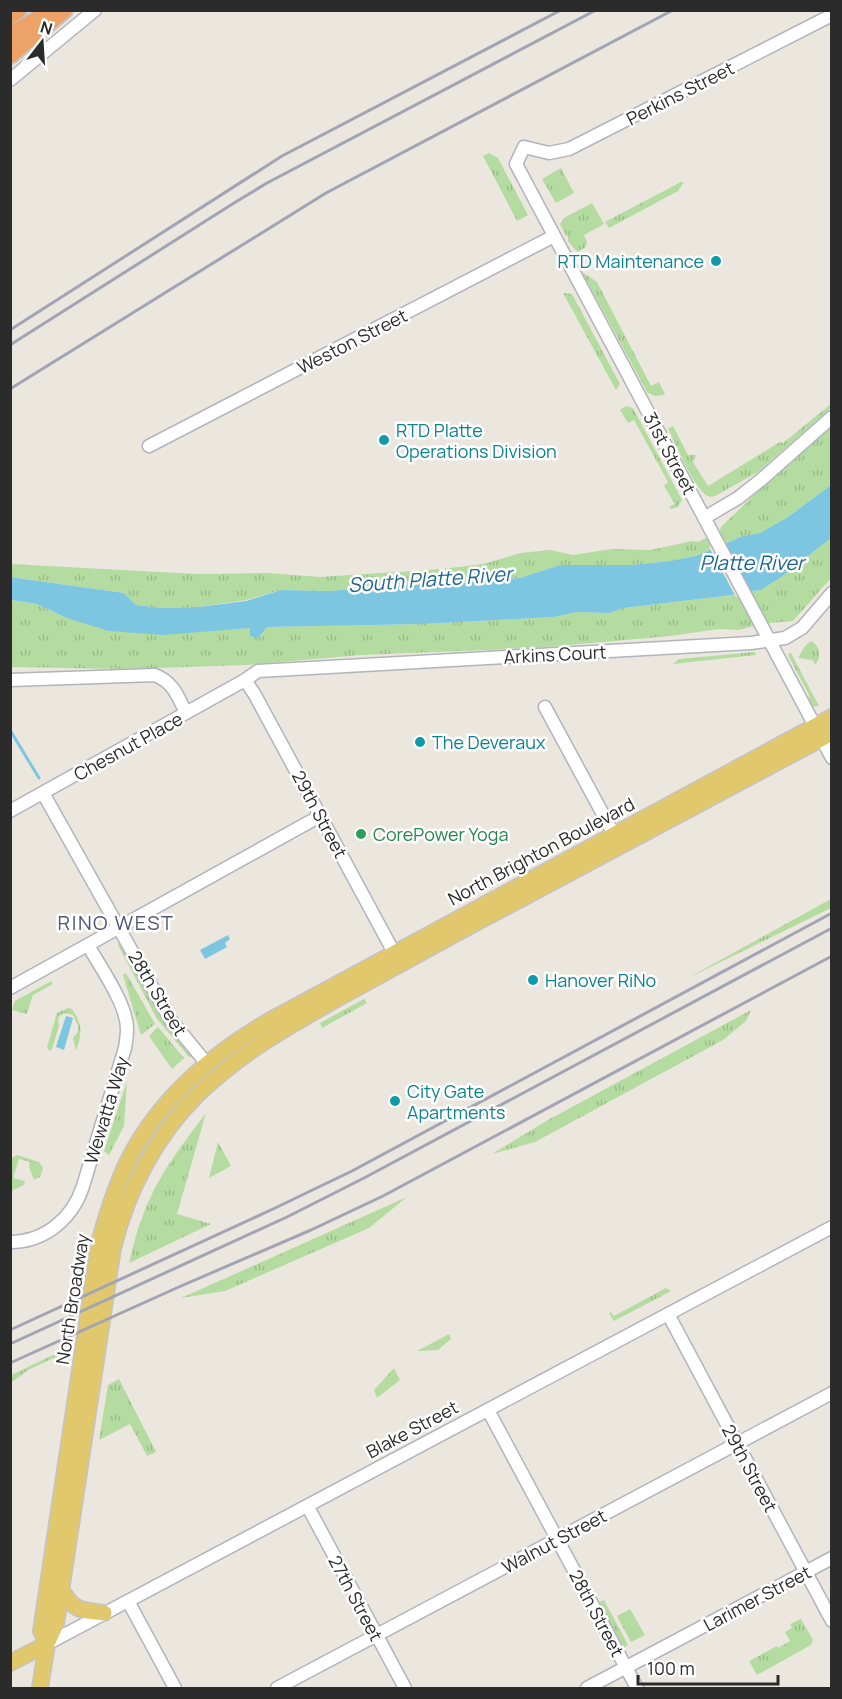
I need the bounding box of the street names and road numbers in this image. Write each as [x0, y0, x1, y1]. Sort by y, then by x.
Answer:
street label: Perkins Street [622, 56, 738, 130]
street label: Weston Street [293, 303, 411, 379]
street label: 31st Street [638, 408, 702, 498]
street label: Arkins Court [503, 639, 607, 669]
street label: Chesnut Place [69, 706, 187, 786]
street label: 29th Street [287, 766, 353, 862]
street label: North Brighton Boulevard [443, 792, 639, 910]
street label: 28th Street [123, 946, 193, 1040]
street label: Wewatta Way [78, 1053, 134, 1167]
street label: North Broadway [50, 1232, 94, 1366]
street label: Blake Street [362, 1395, 462, 1463]
street label: 29th Street [717, 1420, 783, 1516]
street label: Walnut Street [497, 1503, 611, 1579]
street label: 27th Street [323, 1551, 389, 1645]
street label: Larimer Street [699, 1560, 815, 1636]
street label: 28th Street [564, 1565, 630, 1661]

